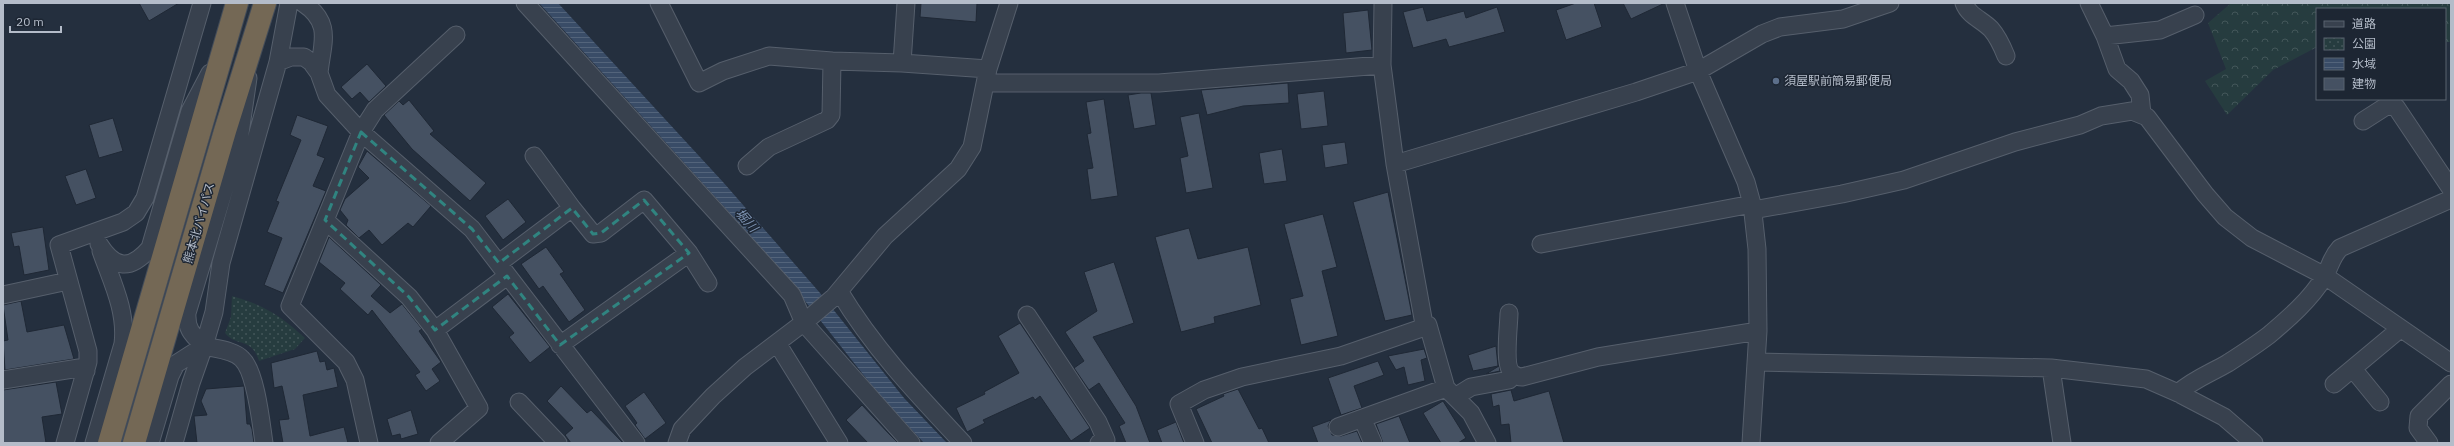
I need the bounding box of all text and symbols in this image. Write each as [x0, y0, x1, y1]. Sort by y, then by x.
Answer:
scale bar [10, 8, 61, 34]
legend [2316, 8, 2446, 100]
text: 20 m [16, 14, 44, 29]
text: 道路 [2352, 16, 2376, 31]
text: 公園 [2352, 36, 2376, 51]
text: 水域 [2352, 56, 2376, 71]
place label: 須屋駅前簡易郵便局 [1784, 73, 1892, 88]
marker: 須屋駅前簡易郵便局 [1771, 76, 1781, 86]
text: 建物 [2352, 76, 2376, 91]
street label: 熊本北バイパス [180, 181, 217, 265]
water label: 堀川 [732, 205, 763, 237]

